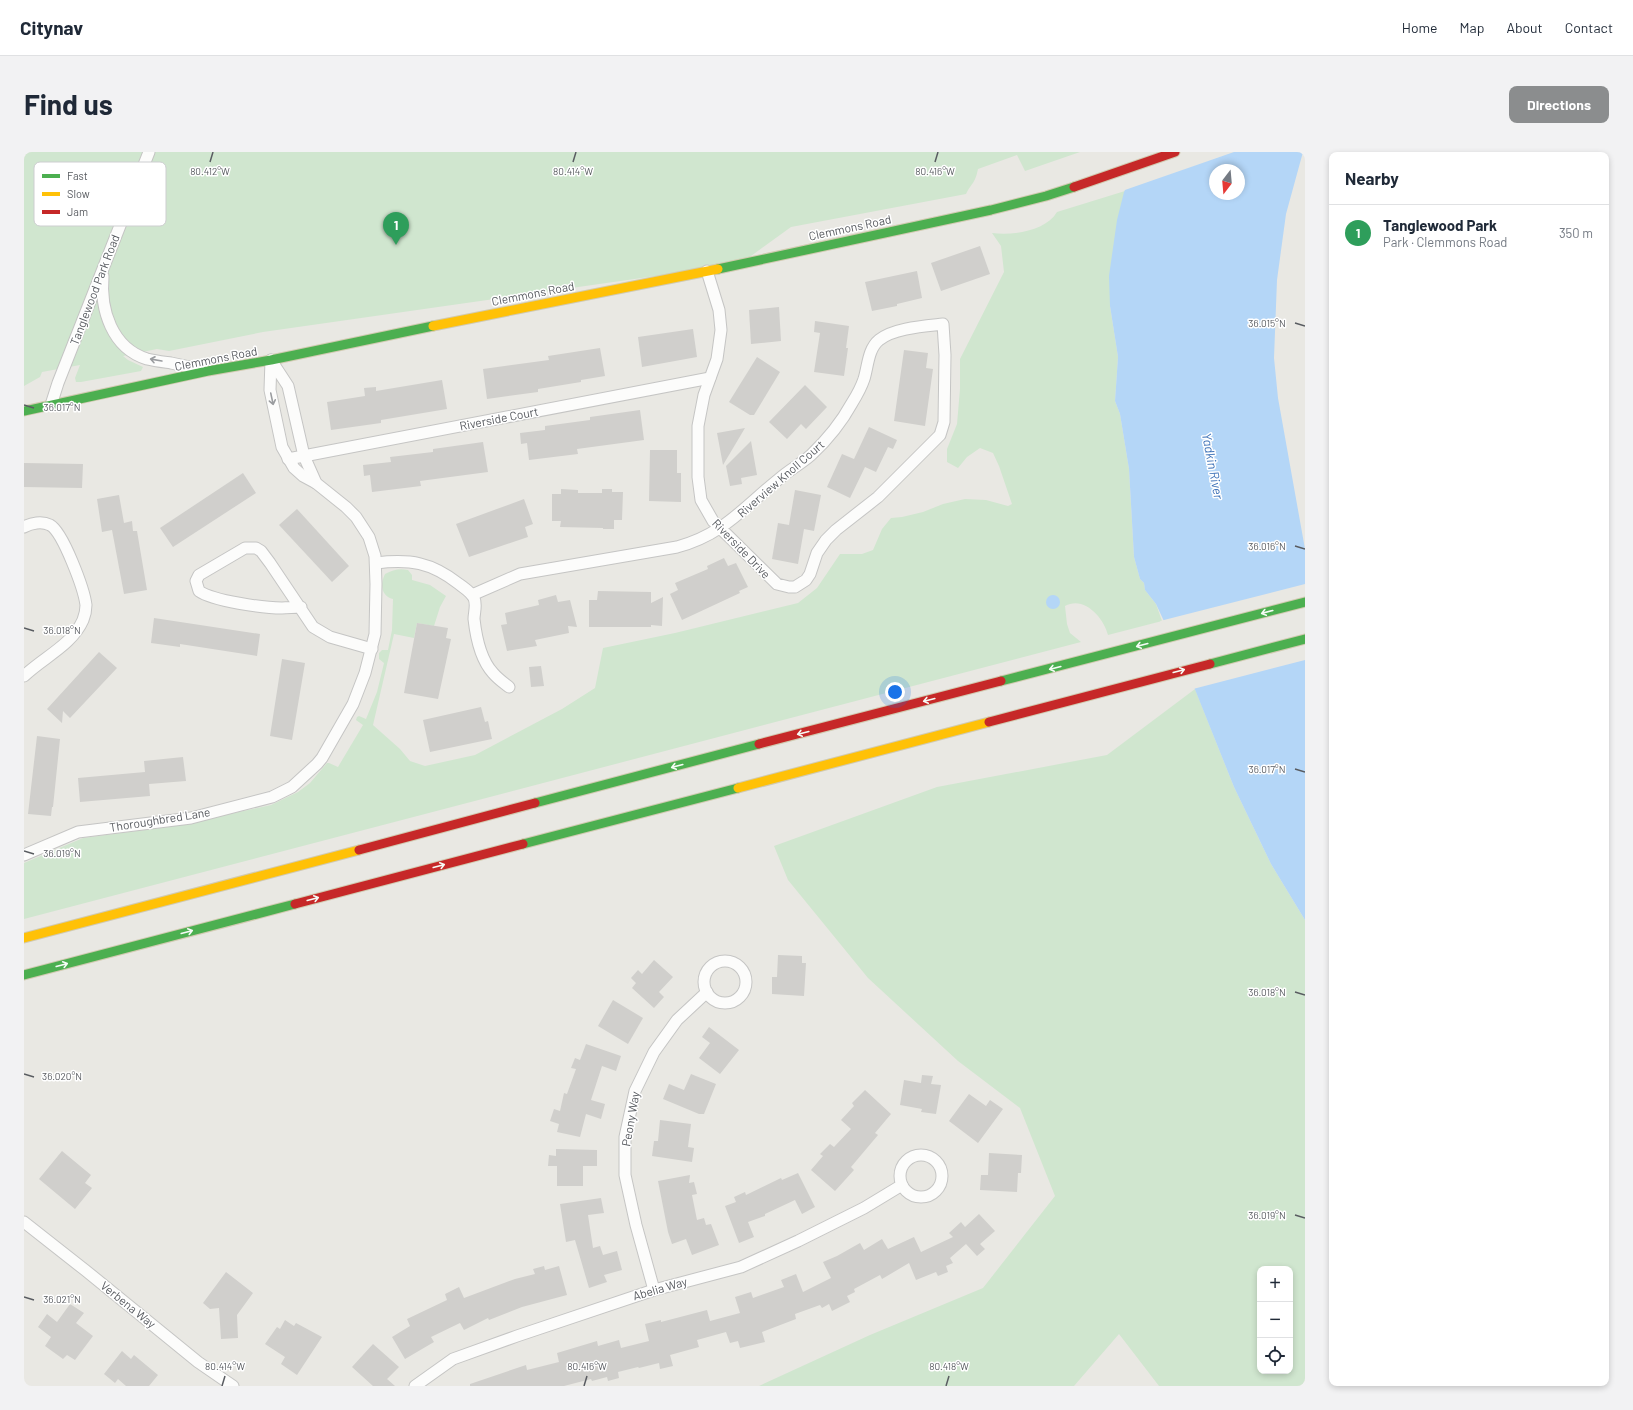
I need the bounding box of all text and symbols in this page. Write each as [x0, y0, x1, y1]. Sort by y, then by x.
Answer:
text: Citynav [20, 16, 83, 39]
text: Home [1402, 19, 1438, 36]
text: Map [1460, 19, 1484, 36]
text: About [1506, 19, 1543, 36]
text: Contact [1565, 19, 1613, 36]
button: Directions [1509, 86, 1609, 123]
text: Find us [24, 87, 113, 121]
legend [34, 162, 166, 226]
north arrow [1209, 164, 1245, 200]
text: 80.412°W [190, 165, 230, 177]
text: 80.414°W [553, 165, 593, 177]
text: 80.416°W [915, 165, 955, 177]
text: Nearby [1345, 168, 1399, 188]
text: Fast [67, 169, 88, 182]
text: Slow [67, 187, 90, 200]
text: Jam [67, 205, 88, 218]
street label: Clemmons Road [807, 211, 892, 243]
pin: 1 [383, 212, 409, 245]
text: Tanglewood Park [1383, 216, 1497, 234]
text: 1 [1356, 225, 1360, 241]
text: 350 m [1559, 225, 1593, 241]
street label: Tanglewood Park Road [66, 232, 122, 347]
text: Park · Clemmons Road [1383, 234, 1507, 250]
street label: Clemmons Road [490, 278, 575, 308]
text: 36.015°N [1248, 317, 1286, 329]
street label: Clemmons Road [173, 343, 258, 373]
one-way arrow [150, 356, 163, 364]
one-way arrow [268, 392, 276, 405]
text: 36.017°N [44, 401, 80, 413]
street label: Riverside Court [458, 404, 539, 433]
water label: Yadkin River [1199, 432, 1227, 501]
street label: Riverview Knoll Court [734, 437, 827, 520]
street label: Riverside Drive [710, 516, 774, 581]
text: 36.016°N [1248, 540, 1286, 552]
one-way arrow [1261, 609, 1274, 616]
text: 36.018°N [43, 624, 81, 636]
one-way arrow [1135, 642, 1148, 649]
one-way arrow [1049, 665, 1062, 672]
one-way arrow [1173, 667, 1186, 675]
your location [885, 682, 905, 702]
one-way arrow [923, 697, 936, 705]
one-way arrow [797, 729, 810, 737]
one-way arrow [671, 762, 684, 770]
text: 36.017°N [1249, 763, 1285, 775]
street label: Thoroughbred Lane [108, 804, 211, 834]
text: 36.019°N [43, 847, 81, 859]
one-way arrow [432, 862, 445, 870]
one-way arrow [306, 895, 319, 903]
one-way arrow [181, 928, 194, 936]
one-way arrow [55, 961, 68, 969]
text: 36.018°N [1248, 986, 1286, 998]
text: 36.020°N [42, 1070, 82, 1082]
street label: Peony Way [618, 1090, 642, 1147]
text: 36.019°N [1248, 1209, 1286, 1221]
map controls [1257, 1266, 1293, 1374]
button: + [1257, 1266, 1293, 1302]
street label: Abelia Way [631, 1273, 689, 1302]
street label: Verbena Way [98, 1278, 159, 1331]
text: 36.021°N [43, 1293, 81, 1305]
button: − [1257, 1302, 1293, 1338]
button: locate [1257, 1338, 1293, 1374]
text: 80.414°W [205, 1360, 245, 1372]
text: 80.416°W [567, 1360, 607, 1372]
text: 80.418°W [929, 1360, 969, 1372]

